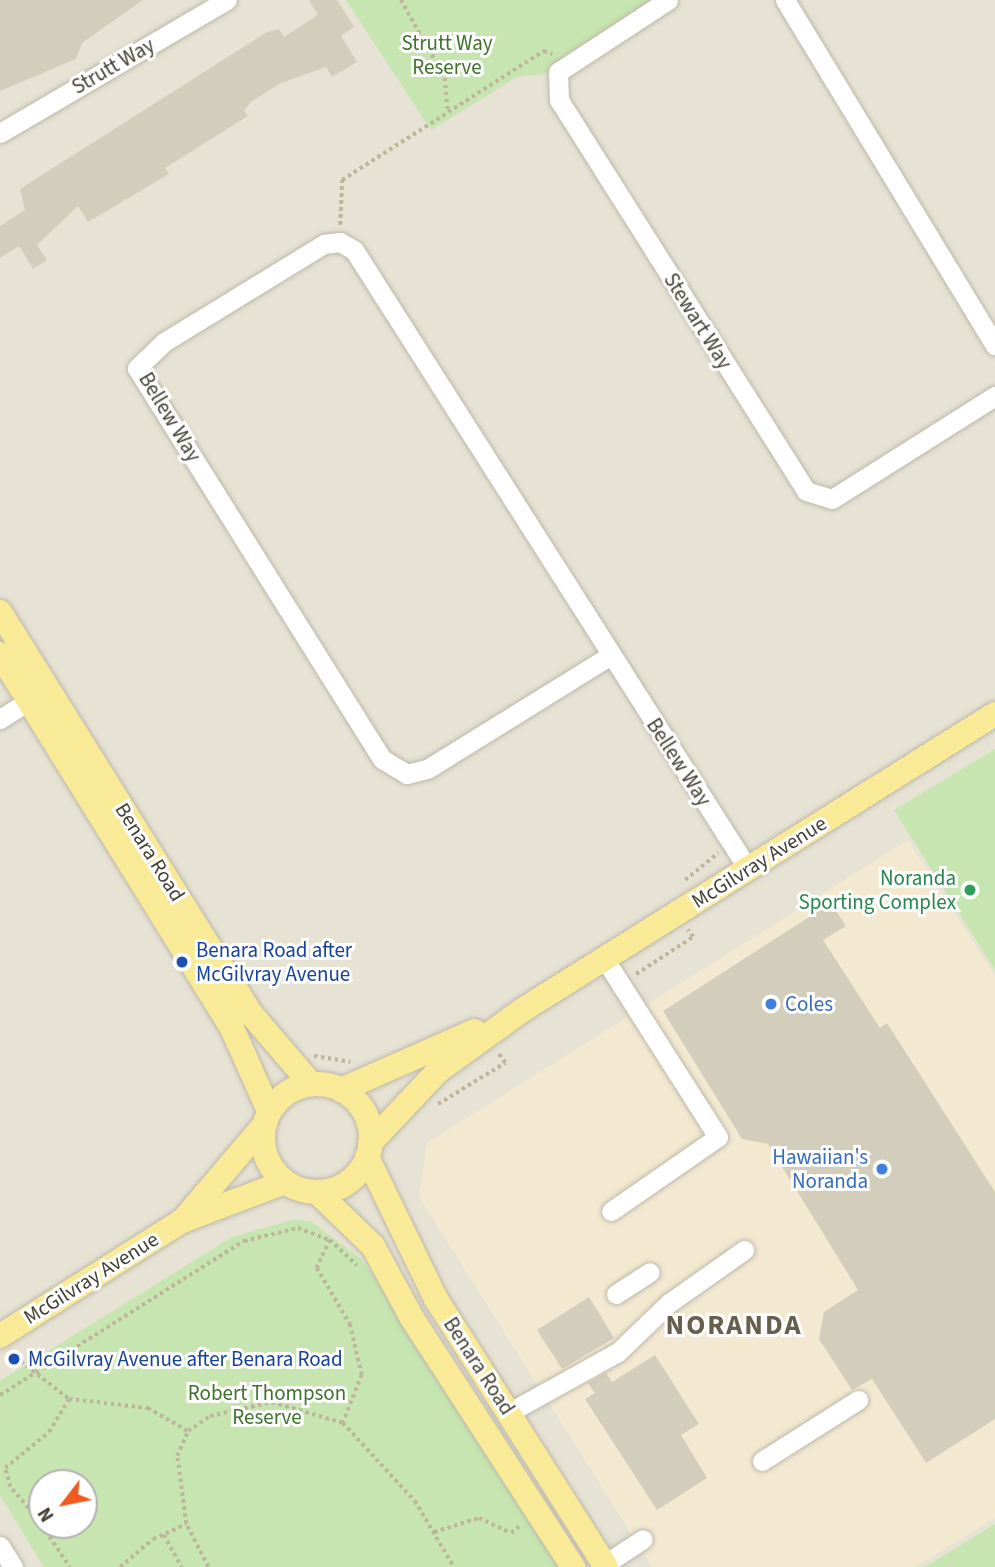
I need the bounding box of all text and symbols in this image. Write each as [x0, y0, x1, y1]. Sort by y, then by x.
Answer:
park label: Strutt Way Reserve [401, 30, 493, 80]
street label: Strutt Way [67, 32, 159, 100]
street label: Stewart Way [659, 268, 737, 374]
street label: Bellew Way [133, 368, 207, 466]
street label: Bellew Way [641, 713, 717, 811]
street label: Benara Road [110, 798, 190, 906]
street label: McGilvray Avenue [687, 810, 831, 914]
place label: Noranda Sporting Complex [799, 865, 956, 915]
marker: Noranda Sporting Complex [962, 882, 978, 898]
place label: Benara Road after McGilvray Avenue [196, 937, 352, 987]
marker: Benara Road after McGilvray Avenue [174, 954, 190, 970]
place label: Coles [785, 991, 833, 1017]
marker: Coles [763, 996, 779, 1012]
place label: Hawaiian's Noranda [772, 1144, 868, 1194]
marker: Hawaiian's Noranda [874, 1161, 890, 1177]
street label: McGilvray Avenue [19, 1226, 163, 1330]
district label: NORANDA [666, 1308, 802, 1342]
street label: Benara Road [438, 1312, 520, 1420]
place label: McGilvray Avenue after Benara Road [28, 1346, 343, 1372]
marker: McGilvray Avenue after Benara Road [6, 1351, 22, 1367]
park label: Robert Thompson Reserve [188, 1380, 346, 1430]
north arrow [28, 1469, 98, 1539]
text: N [32, 1502, 61, 1527]

